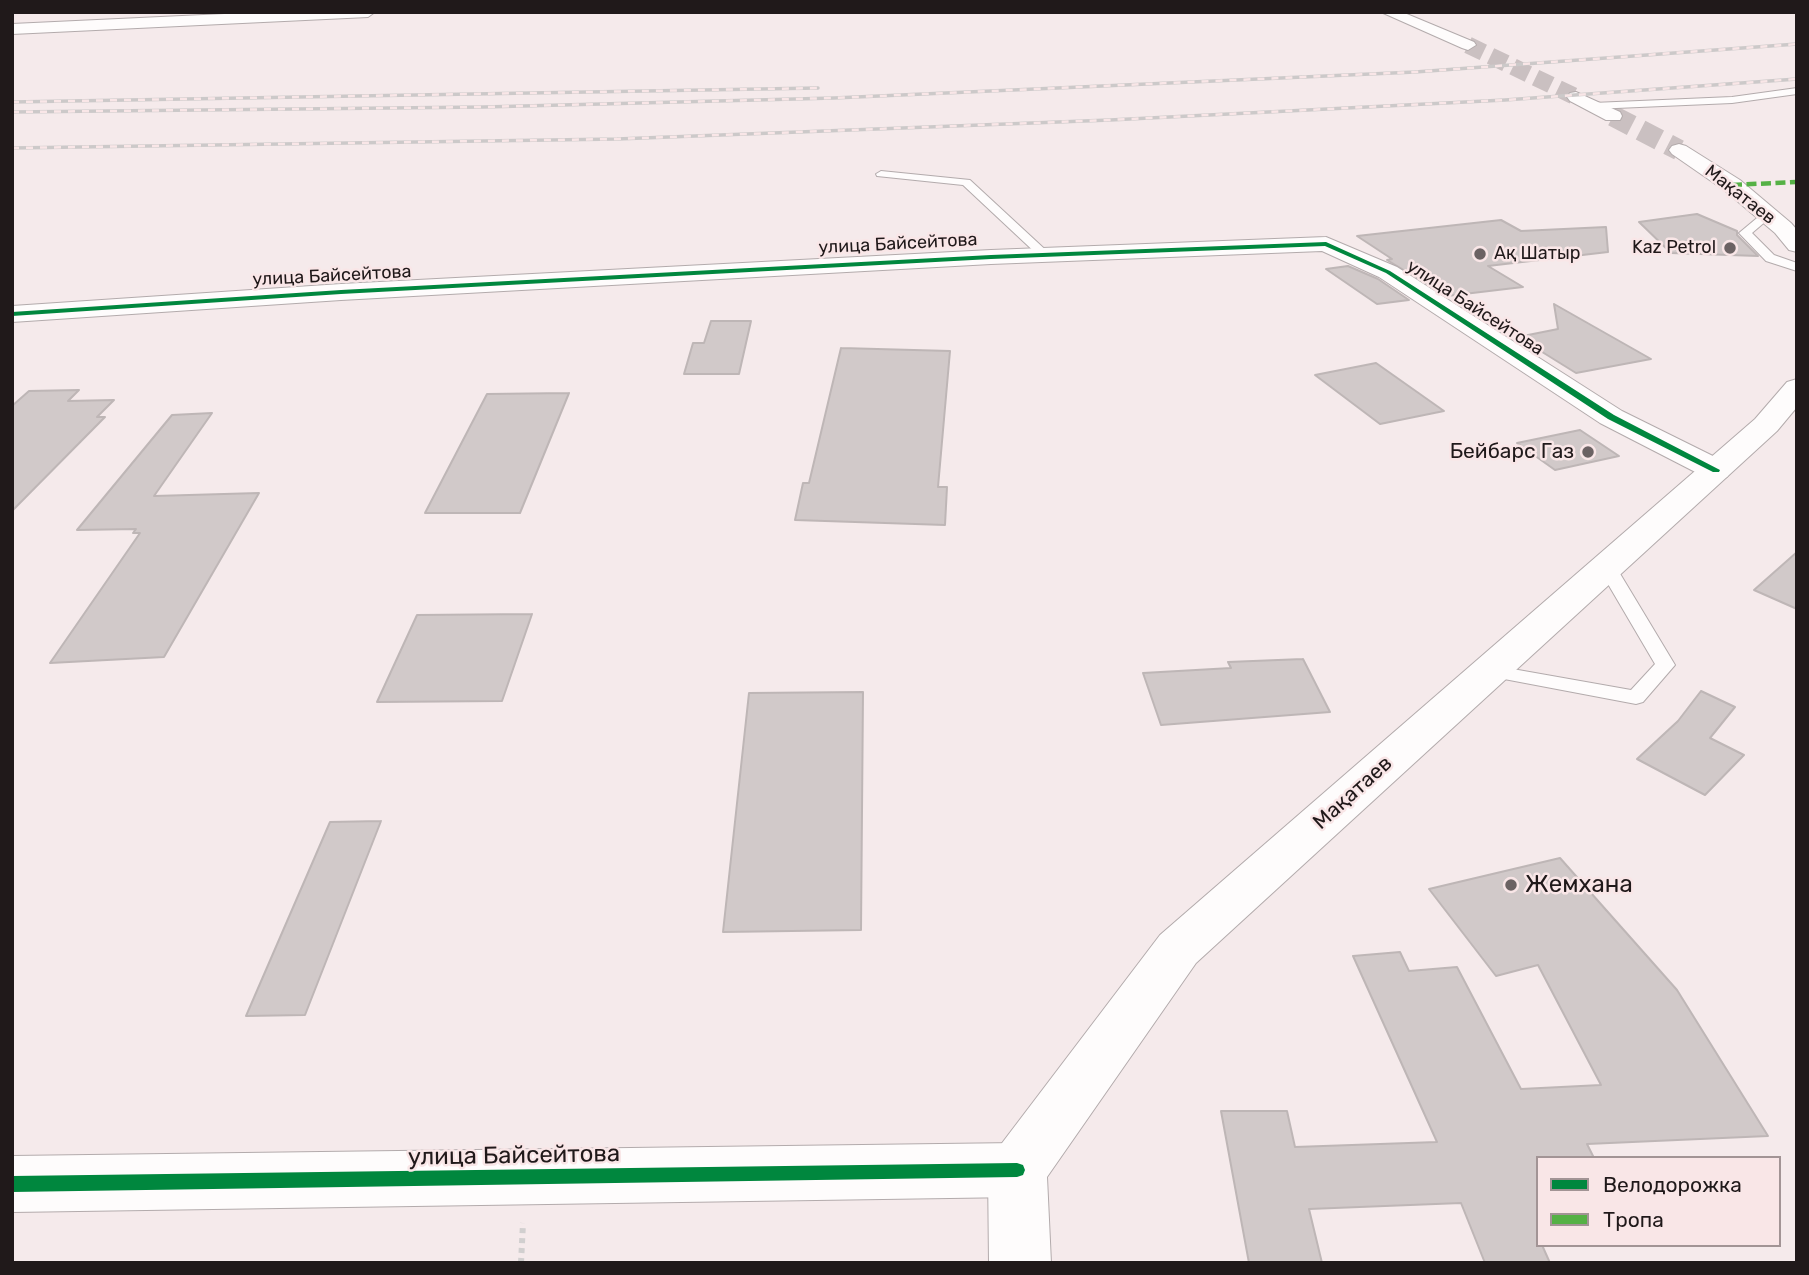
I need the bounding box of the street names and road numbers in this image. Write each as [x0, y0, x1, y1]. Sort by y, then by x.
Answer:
street label: Мақатаев [1700, 161, 1780, 229]
street label: улица Байсейтова [818, 229, 978, 259]
street label: улица Байсейтова [1402, 256, 1548, 360]
street label: улица Байсейтова [252, 261, 412, 291]
street label: Мақатаев [1308, 751, 1398, 835]
street label: улица Байсейтова [408, 1140, 620, 1172]

